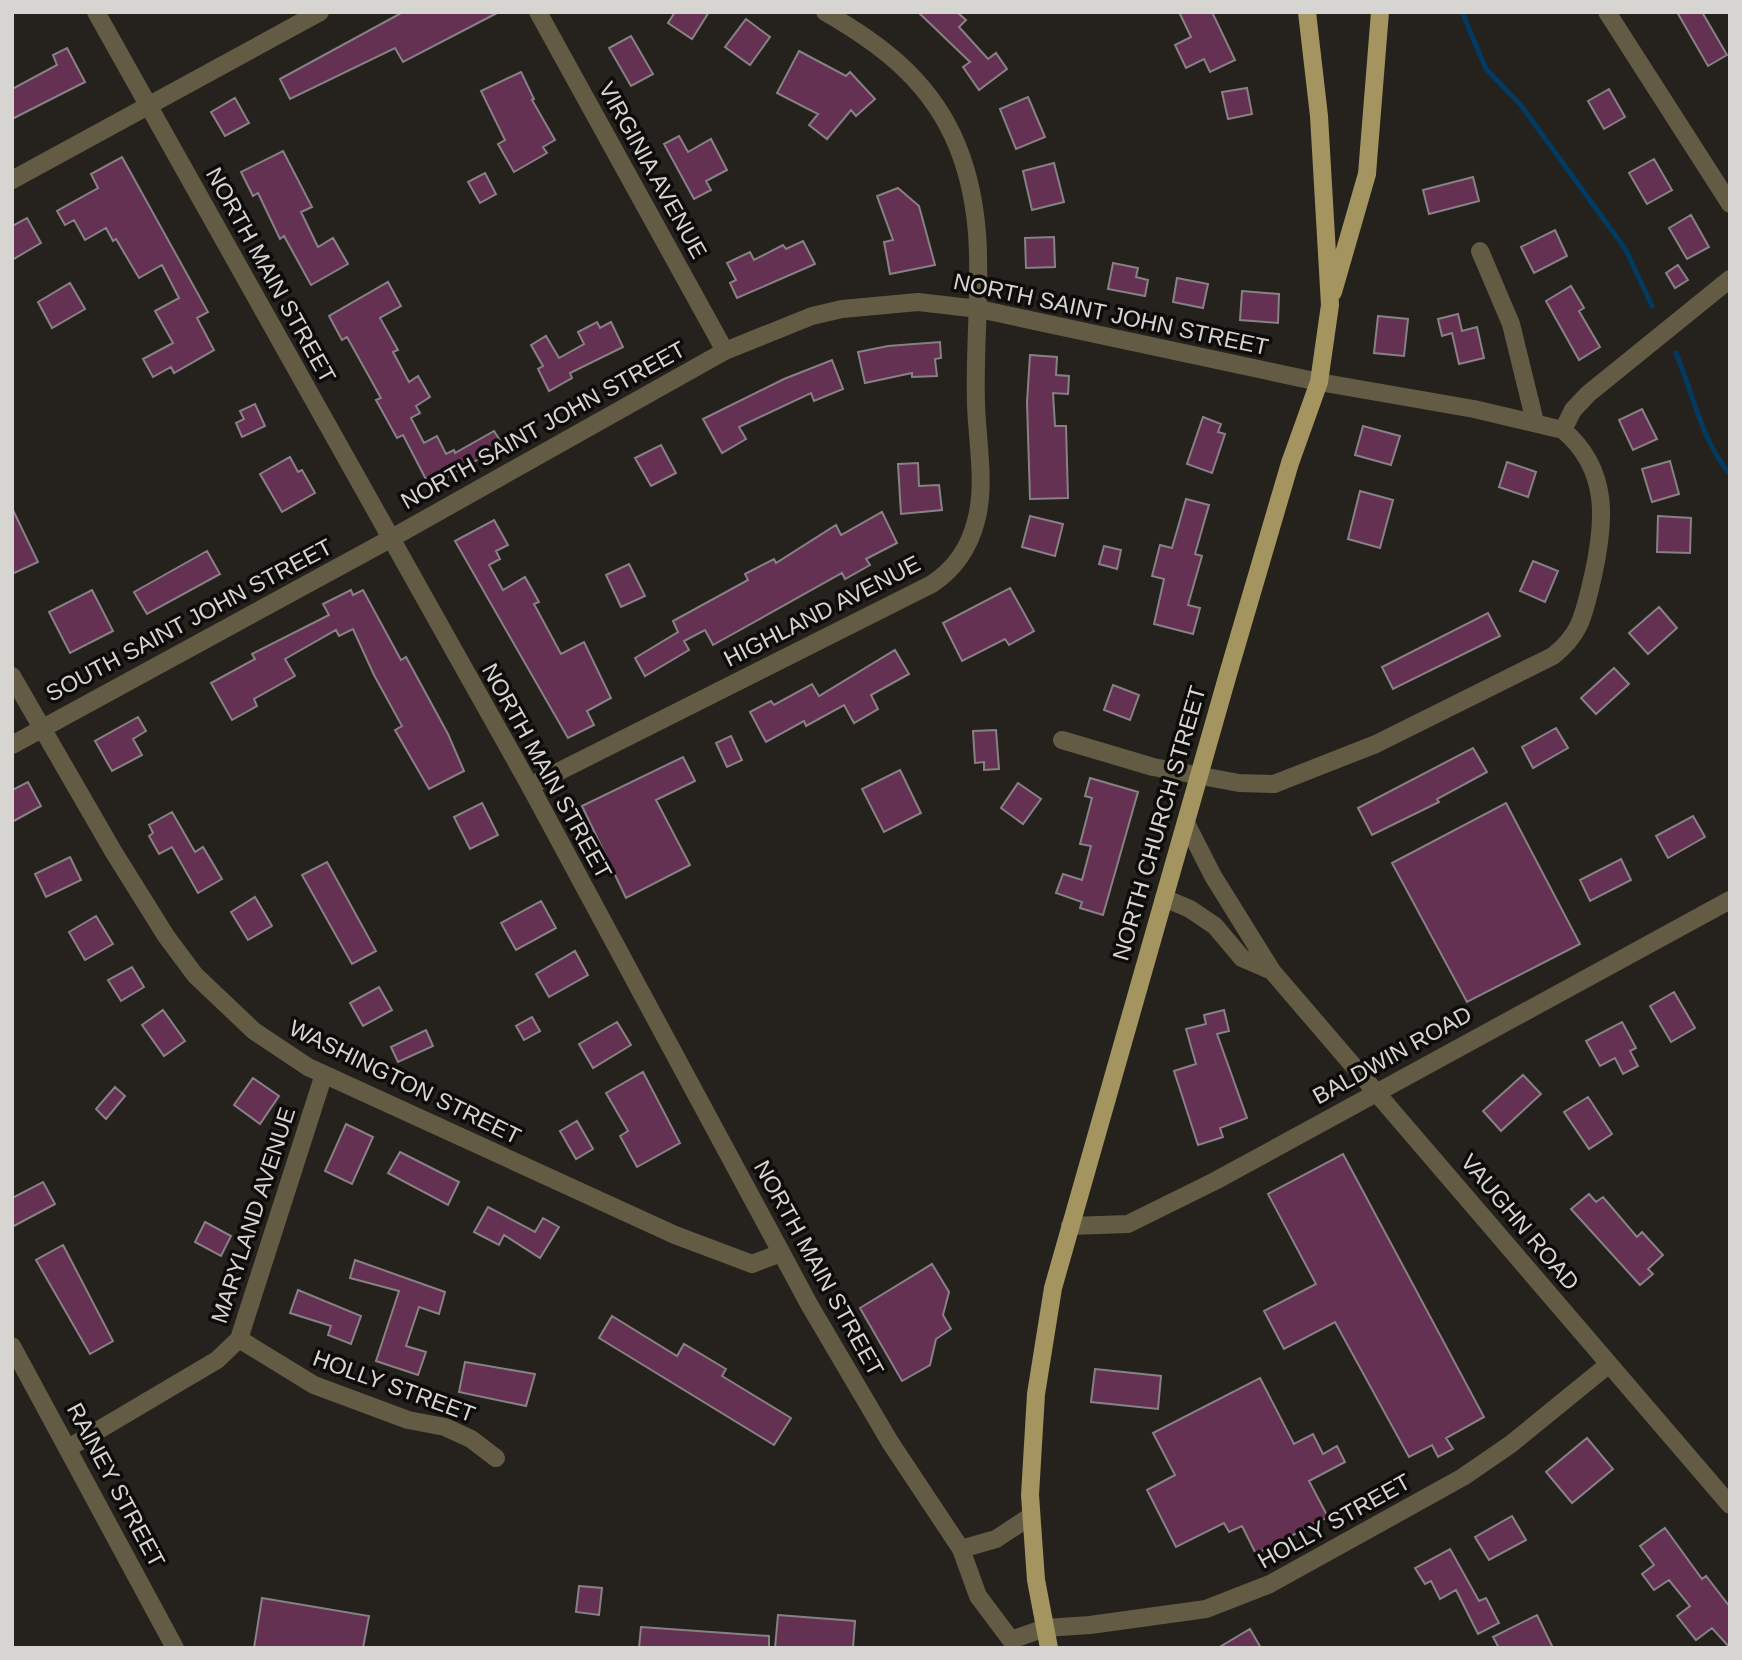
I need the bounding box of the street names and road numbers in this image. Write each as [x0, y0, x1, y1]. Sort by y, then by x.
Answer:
street label: VIRGINIA AVENUE [594, 77, 712, 263]
street label: NORTH MAIN STREET [201, 163, 341, 387]
street label: NORTH SAINT JOHN STREET [951, 268, 1271, 360]
street label: NORTH SAINT JOHN STREET [396, 336, 690, 514]
street label: SOUTH SAINT JOHN STREET [41, 533, 337, 707]
street label: HIGHLAND AVENUE [719, 550, 925, 672]
street label: NORTH MAIN STREET [477, 659, 617, 883]
street label: NORTH CHURCH STREET [1107, 683, 1211, 963]
street label: BALDWIN ROAD [1308, 1001, 1476, 1109]
street label: WASHINGTON STREET [285, 1015, 525, 1149]
street label: MARYLAND AVENUE [206, 1104, 300, 1326]
street label: VAUGHN ROAD [1456, 1149, 1584, 1295]
street label: NORTH MAIN STREET [749, 1156, 889, 1380]
street label: HOLLY STREET [309, 1345, 479, 1427]
street label: RAINEY STREET [62, 1398, 170, 1572]
street label: HOLLY STREET [1253, 1468, 1415, 1574]

